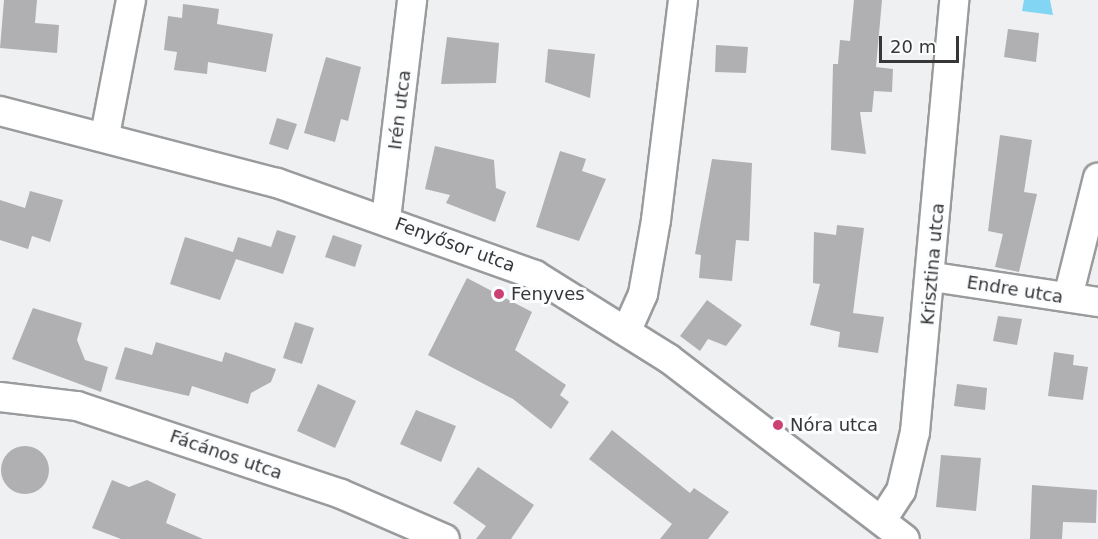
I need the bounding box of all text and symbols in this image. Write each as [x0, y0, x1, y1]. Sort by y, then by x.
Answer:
scale bar [882, 24, 962, 62]
text: 20 m [890, 36, 936, 57]
street label: Irén utca [384, 69, 416, 151]
street label: Krisztina utca [917, 202, 949, 326]
street label: Fenyősor utca [392, 213, 518, 277]
street label: Endre utca [965, 272, 1065, 308]
place label: Fenyves [511, 283, 585, 305]
marker: Fenyves [492, 287, 506, 301]
place label: Nóra utca [790, 414, 878, 436]
marker: Nóra utca [771, 418, 785, 432]
street label: Fácános utca [167, 426, 285, 484]

